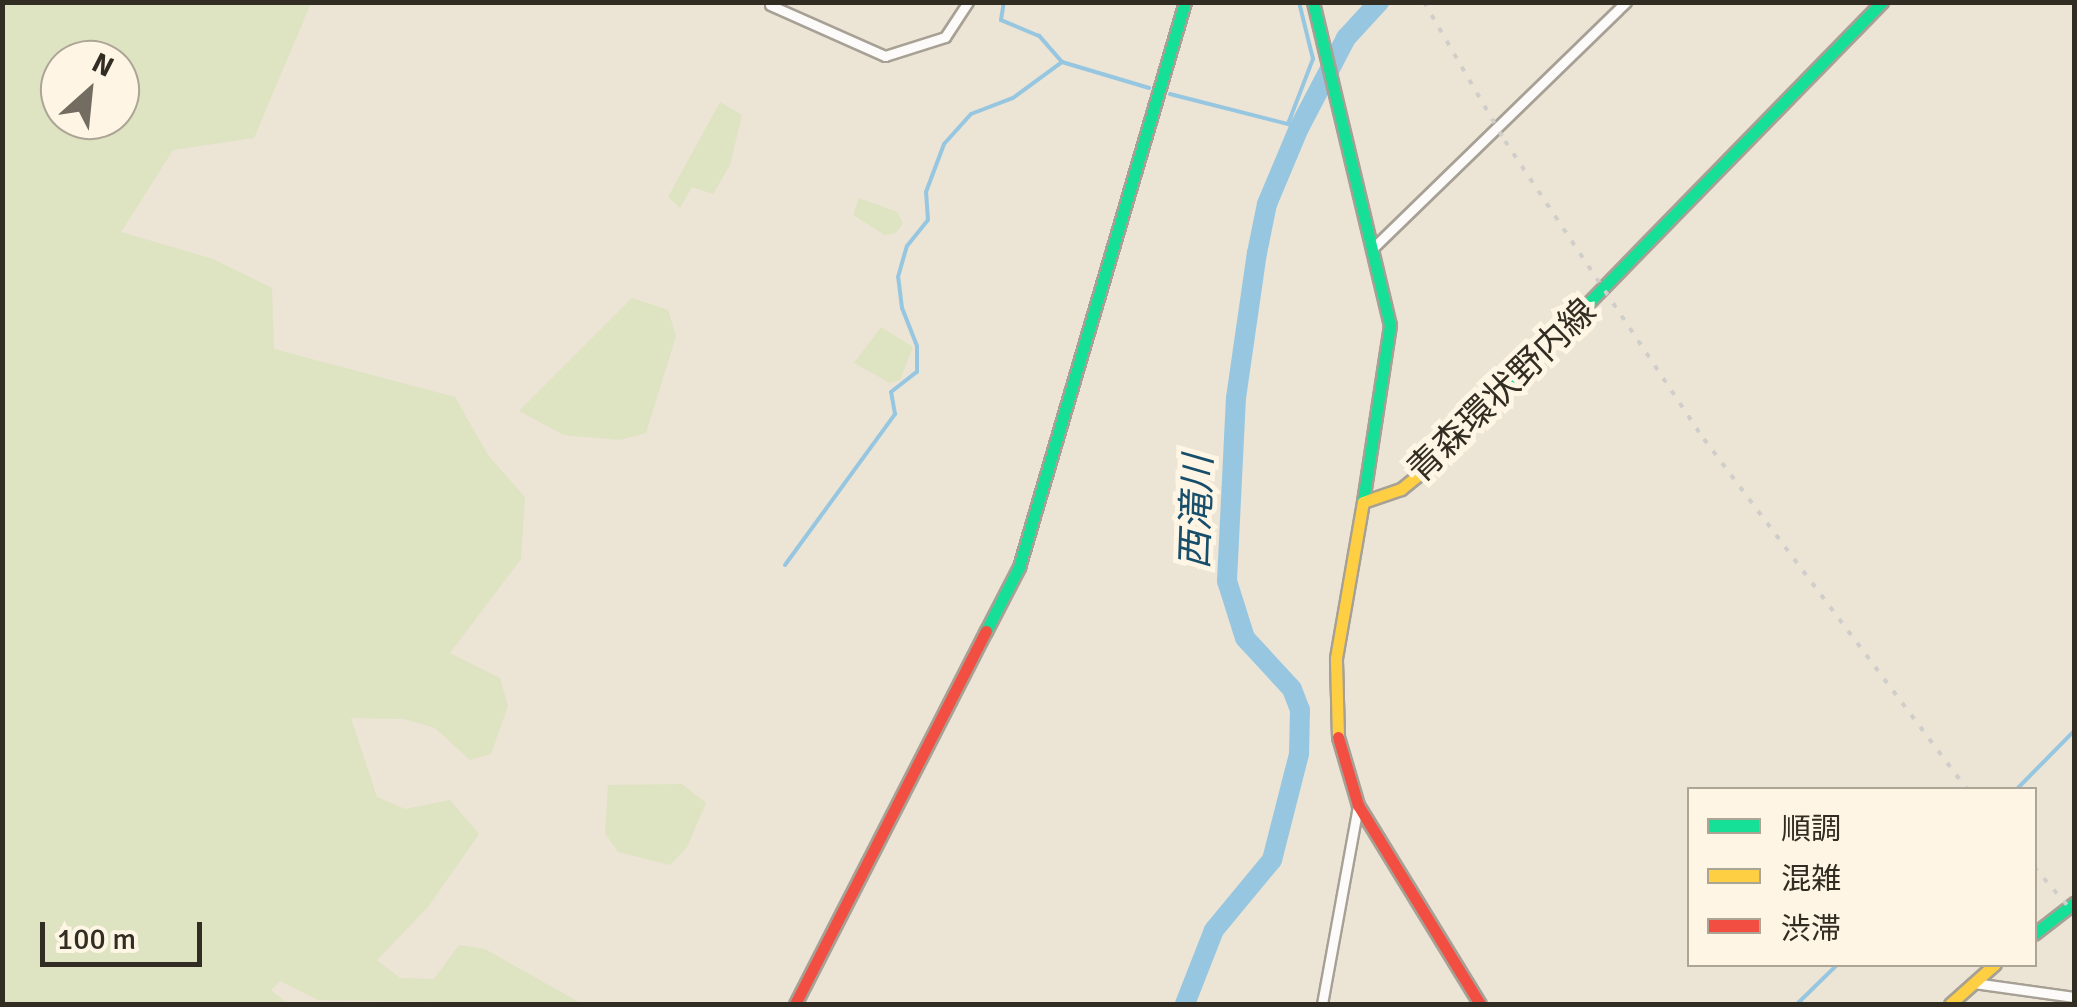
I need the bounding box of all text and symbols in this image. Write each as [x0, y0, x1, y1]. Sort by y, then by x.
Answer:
north arrow [40, 40, 140, 140]
text: N [86, 45, 119, 85]
street label: 青森環状野内線 [1399, 291, 1605, 491]
water label: 西滝川 [1172, 454, 1222, 570]
legend [1687, 787, 2037, 967]
text: 順調 [1781, 811, 1841, 848]
text: 混雑 [1781, 861, 1841, 898]
scale bar [45, 902, 208, 964]
text: 渋滞 [1781, 911, 1841, 948]
text: 100 m [57, 921, 136, 958]

